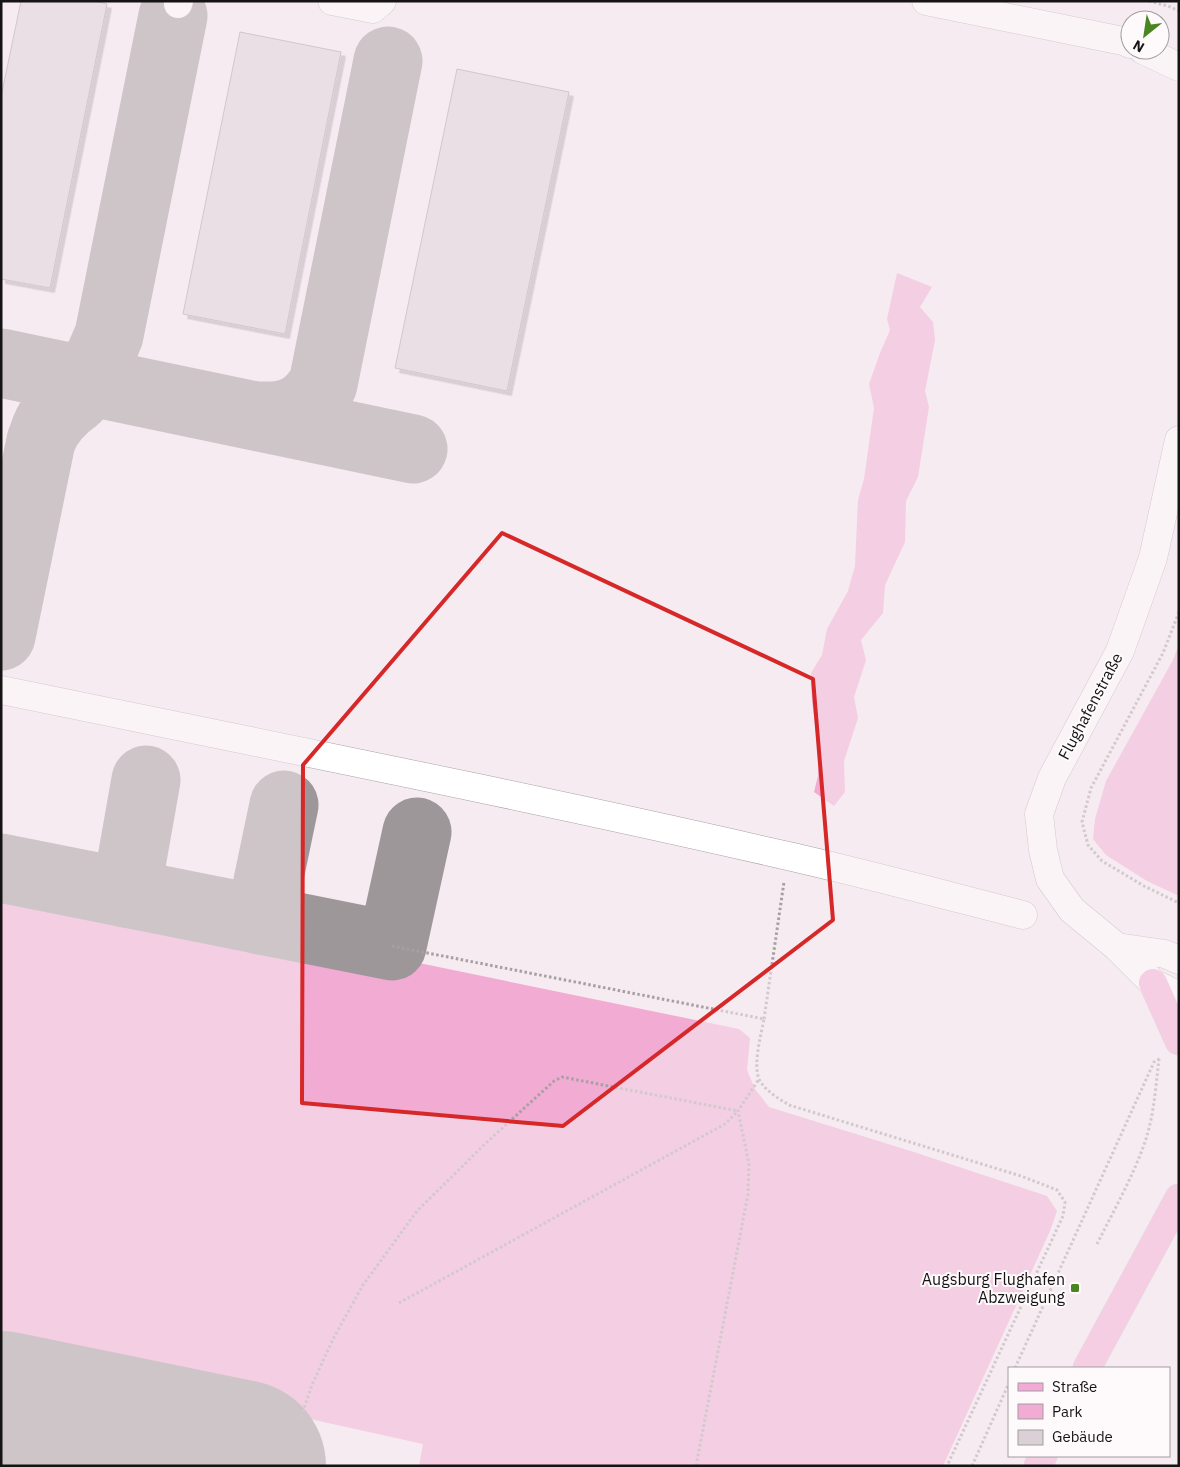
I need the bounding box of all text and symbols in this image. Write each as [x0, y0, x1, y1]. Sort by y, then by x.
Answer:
north arrow [1120, 10, 1170, 60]
text: N [1130, 36, 1147, 57]
street label: Flughafenstraße [1053, 649, 1127, 763]
place label: Augsburg Flughafen Abzweigung [922, 1269, 1066, 1307]
marker: Augsburg Flughafen Abzweigung [1069, 1282, 1081, 1294]
legend [1008, 1367, 1170, 1457]
text: Straße [1052, 1377, 1097, 1396]
text: Park [1052, 1402, 1082, 1421]
text: Gebäude [1052, 1427, 1113, 1446]

